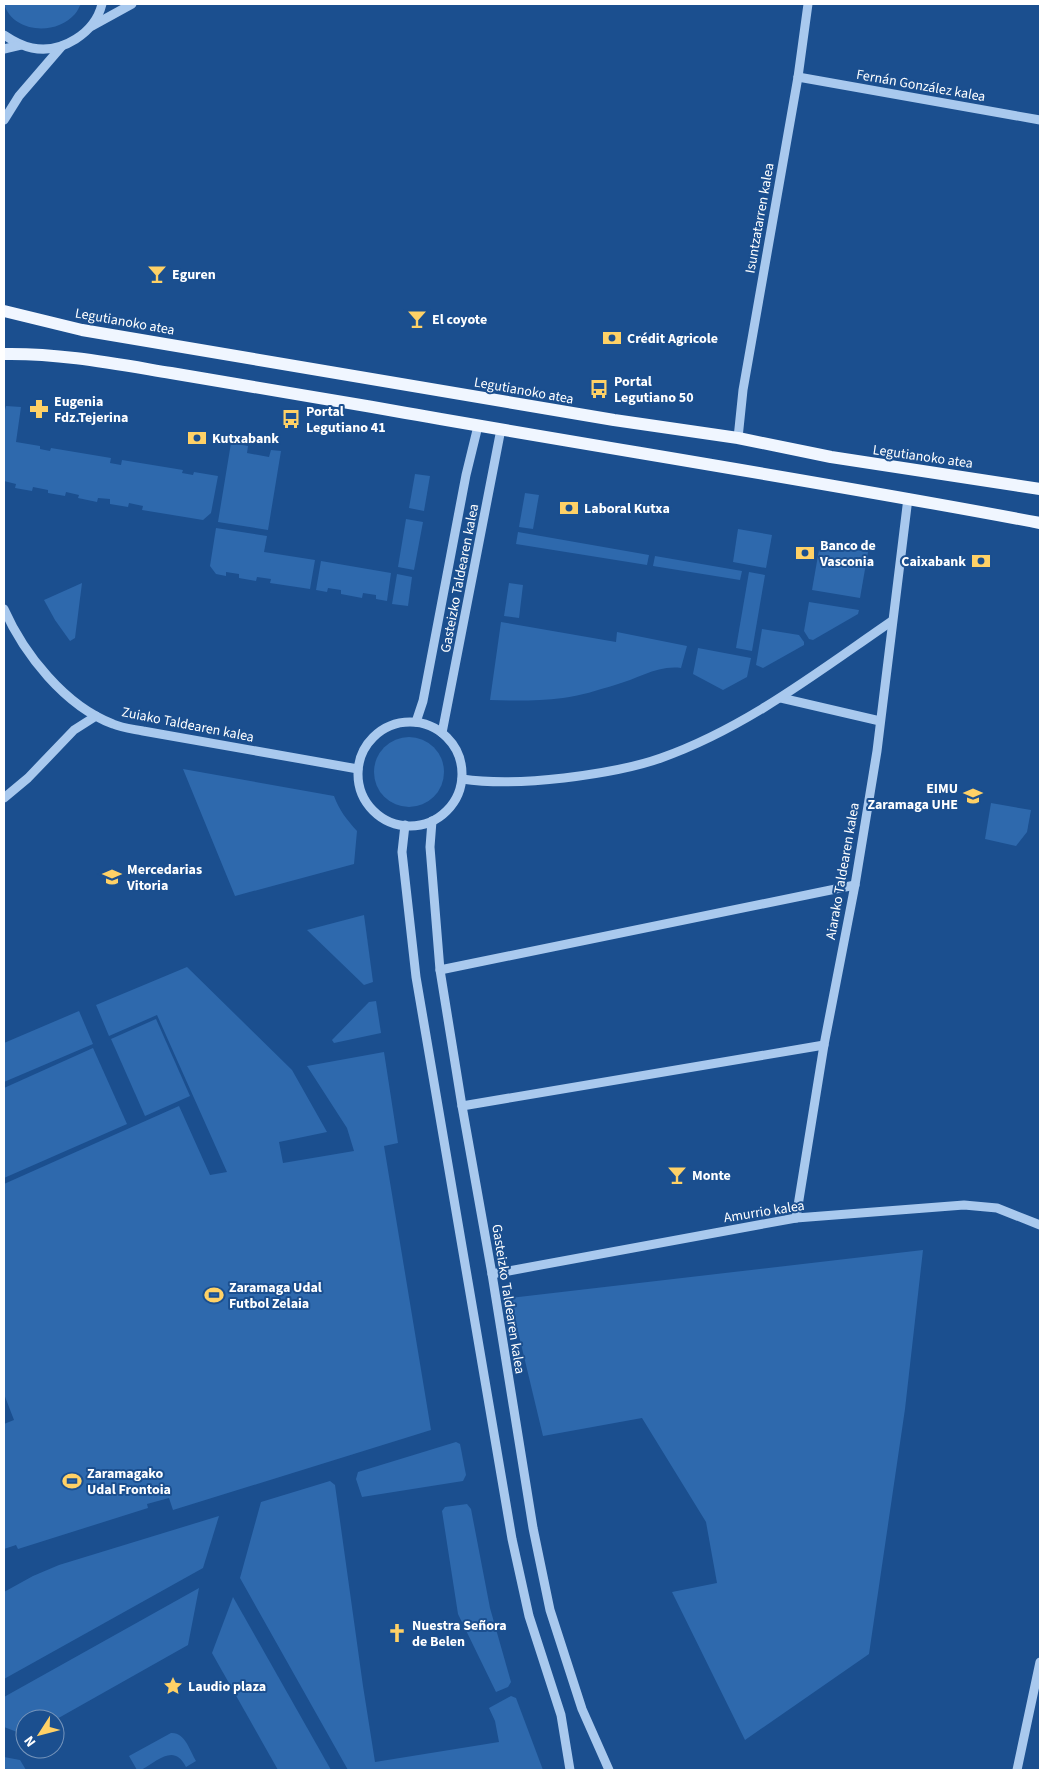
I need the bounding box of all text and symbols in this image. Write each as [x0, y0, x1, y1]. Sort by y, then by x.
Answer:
street label: Fernán González kalea [855, 65, 987, 107]
street label: Isuntzatarren kalea [740, 161, 780, 275]
bar icon: Eguren [146, 263, 168, 285]
place label: Eguren [172, 265, 216, 285]
street label: Legutianoko atea [73, 303, 176, 341]
bar icon: El coyote [406, 308, 428, 330]
place label: El coyote [432, 310, 487, 330]
bank icon: Crédit Agricole [601, 327, 623, 349]
place label: Crédit Agricole [627, 329, 718, 349]
street label: Legutianoko atea [472, 372, 575, 410]
place label: Portal Legutiano 50 [614, 372, 694, 408]
bus stop icon: Portal Legutiano 50 [588, 378, 610, 400]
place label: Eugenia Fdz.Tejerina [54, 392, 128, 428]
pharmacy icon: Eugenia Fdz.Tejerina [28, 398, 50, 420]
place label: Portal Legutiano 41 [306, 402, 386, 438]
bus stop icon: Portal Legutiano 41 [280, 408, 302, 430]
bank icon: Kutxabank [186, 427, 208, 449]
place label: Kutxabank [212, 429, 279, 449]
street label: Legutianoko atea [872, 440, 974, 474]
bank icon: Laboral Kutxa [558, 497, 580, 519]
place label: Laboral Kutxa [584, 499, 670, 519]
street label: Gasteizko Taldearen kalea [436, 502, 484, 654]
place label: Banco de Vasconia [819, 536, 876, 572]
bank icon: Banco de Vasconia [794, 542, 816, 564]
bank icon: Caixabank [970, 550, 992, 572]
place label: Caixabank [901, 552, 966, 572]
street label: Zuiako Taldearen kalea [120, 702, 256, 748]
place label: EIMU Zaramaga UHE [867, 779, 958, 815]
school or university icon: EIMU Zaramaga UHE [962, 785, 984, 807]
street label: Aiarako Taldearen kalea [821, 801, 865, 941]
place label: Mercedarias Vitoria [126, 860, 202, 896]
school or university icon: Mercedarias Vitoria [101, 866, 123, 888]
bar icon: Monte [666, 1164, 688, 1186]
place label: Monte [692, 1166, 731, 1186]
street label: Amurrio kalea [722, 1196, 806, 1228]
street label: Gasteizko Taldearen kalea [486, 1223, 530, 1375]
place label: Zaramaga Udal Futbol Zelaia [229, 1278, 322, 1314]
sports icon: Zaramaga Udal Futbol Zelaia [203, 1284, 225, 1306]
place label: Zaramagako Udal Frontoia [87, 1464, 171, 1500]
sports icon: Zaramagako Udal Frontoia [61, 1470, 83, 1492]
place label: Nuestra Señora de Belen [412, 1616, 507, 1652]
church icon: Nuestra Señora de Belen [386, 1622, 408, 1644]
place icon: Laudio plaza [162, 1675, 184, 1697]
place label: Laudio plaza [188, 1677, 266, 1697]
north arrow [15, 1709, 65, 1759]
text: N [19, 1731, 41, 1751]

